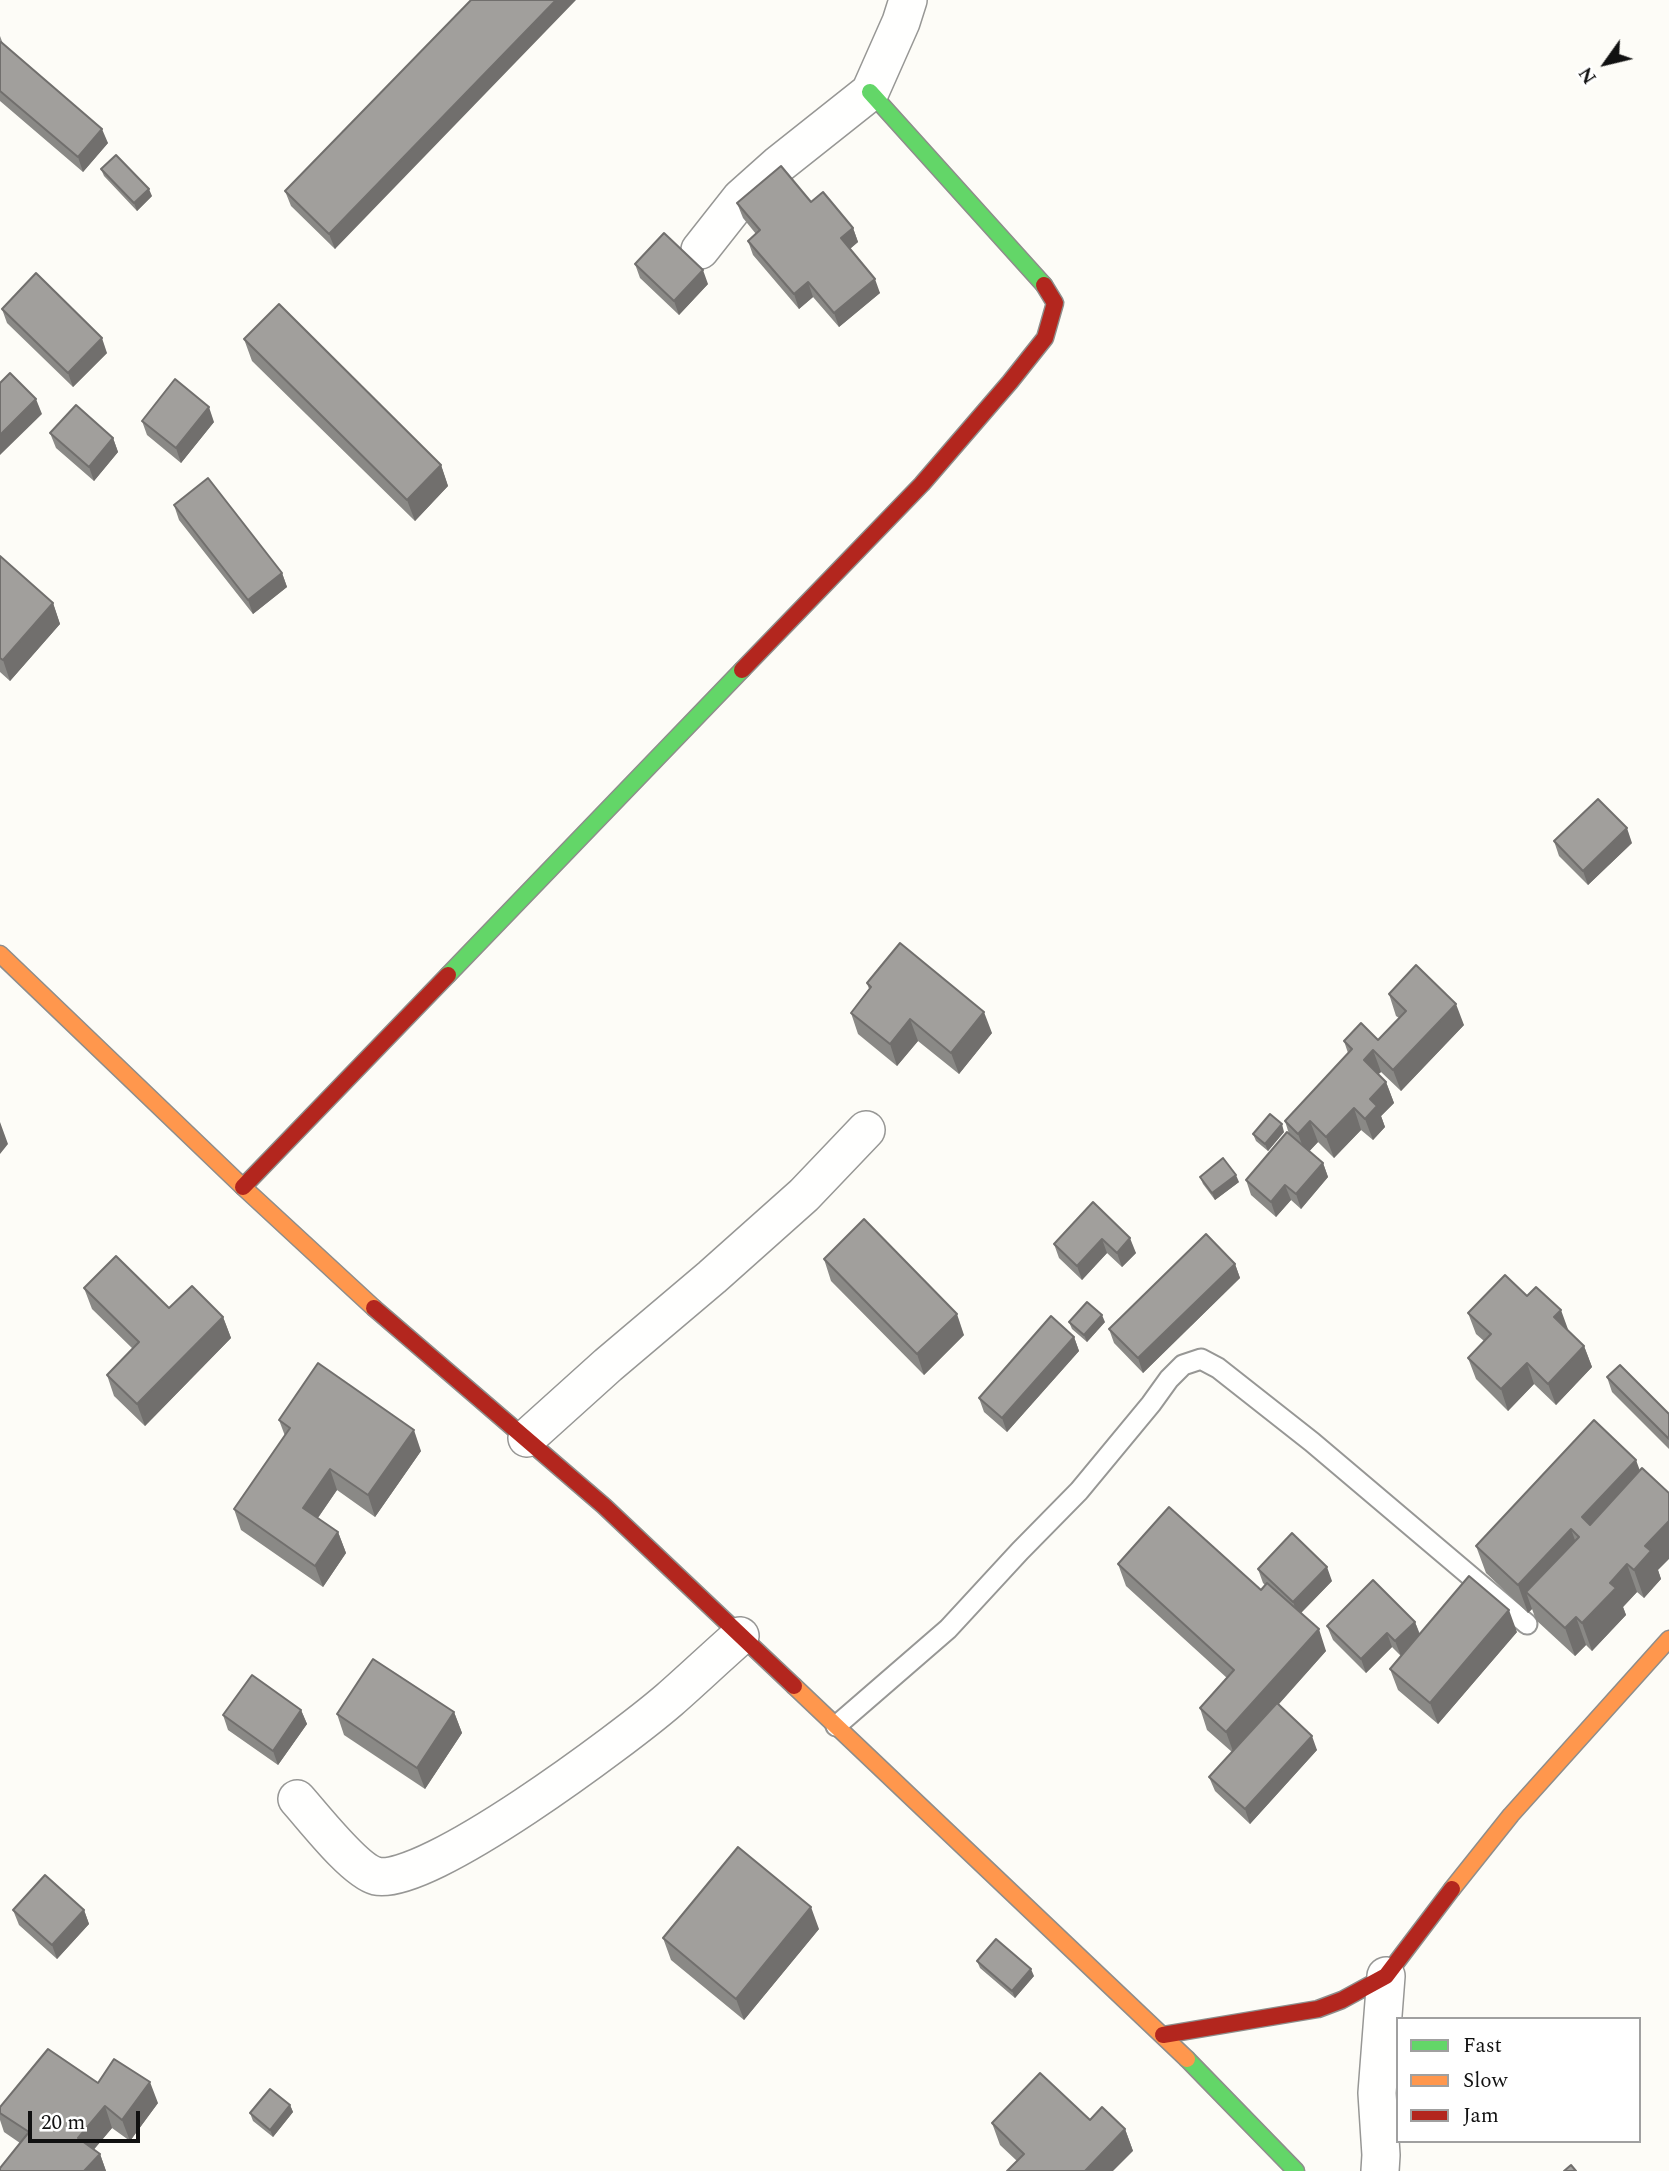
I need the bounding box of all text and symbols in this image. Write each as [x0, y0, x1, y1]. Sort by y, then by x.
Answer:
north arrow [1571, 28, 1641, 98]
text: N [1572, 60, 1605, 90]
legend [1396, 2017, 1641, 2143]
text: Fast [1463, 2030, 1502, 2062]
text: Slow [1463, 2065, 1507, 2097]
scale bar [32, 2098, 144, 2142]
text: Jam [1463, 2100, 1499, 2132]
text: 20 m [41, 2107, 85, 2139]

